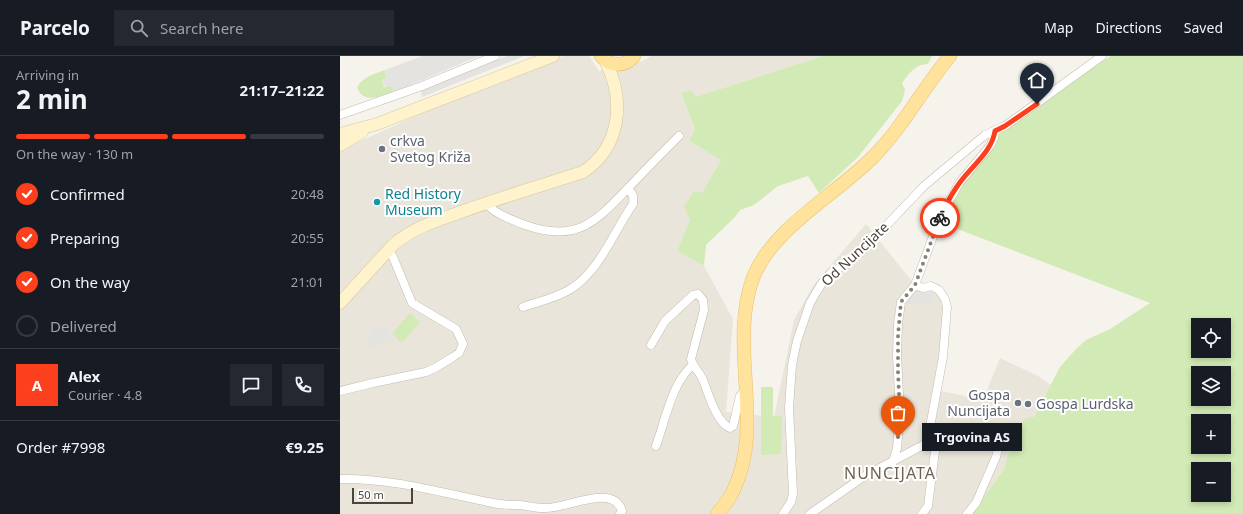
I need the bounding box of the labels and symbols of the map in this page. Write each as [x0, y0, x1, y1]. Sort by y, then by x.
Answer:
pin [1020, 63, 1054, 104]
place label: crkva Svetog Križa [390, 131, 471, 166]
marker: crkva Svetog Križa [377, 144, 387, 154]
place label: Red History Museum [385, 184, 462, 219]
marker: Red History Museum [372, 197, 382, 207]
courier [920, 198, 960, 238]
street label: Od Nuncijate [817, 217, 893, 290]
place label: Gospa Nuncijata [947, 385, 1010, 420]
place label: Gospa Lurdska [1036, 394, 1134, 413]
pin [881, 396, 915, 437]
marker: Gospa Nuncijata [1013, 398, 1023, 408]
marker: Gospa Lurdska [1023, 399, 1033, 409]
callout: Trgovina AS [922, 423, 1022, 451]
district label: NUNCIJATA [844, 462, 936, 484]
scale bar [352, 486, 413, 505]

